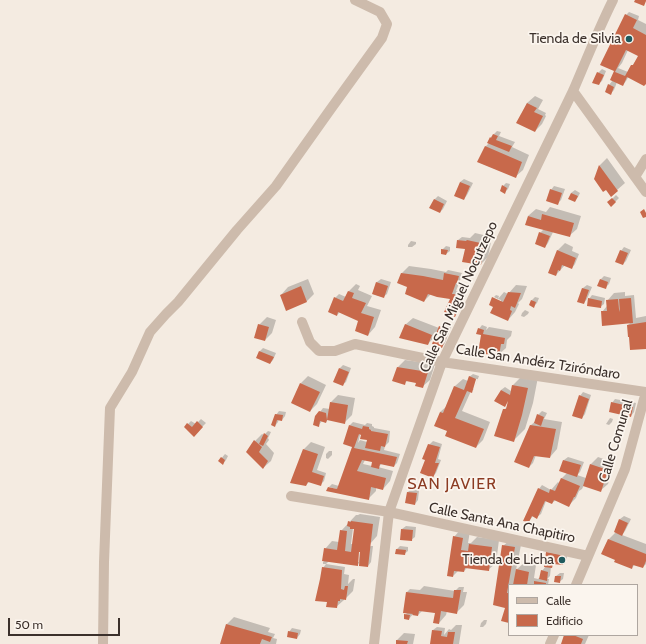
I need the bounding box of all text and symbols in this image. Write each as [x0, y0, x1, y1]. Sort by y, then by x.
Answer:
place label: Tienda de Silvia [529, 31, 621, 47]
marker: Tienda de Silvia [624, 34, 634, 44]
street label: Calle San Miguel Nocutzepo [417, 219, 501, 375]
street label: Calle San Andérz Tziróndaro [455, 341, 621, 383]
street label: Calle Comunal [595, 398, 637, 484]
district label: SAN JAVIER [407, 474, 497, 494]
street label: Calle Santa Ana Chapitiro [427, 499, 577, 547]
place label: Tienda de Licha [462, 552, 554, 568]
marker: Tienda de Licha [557, 555, 567, 565]
legend [508, 584, 638, 636]
text: Calle [546, 593, 571, 608]
scale bar [10, 610, 122, 636]
text: Edificio [546, 613, 583, 628]
text: 50 m [15, 617, 43, 632]

